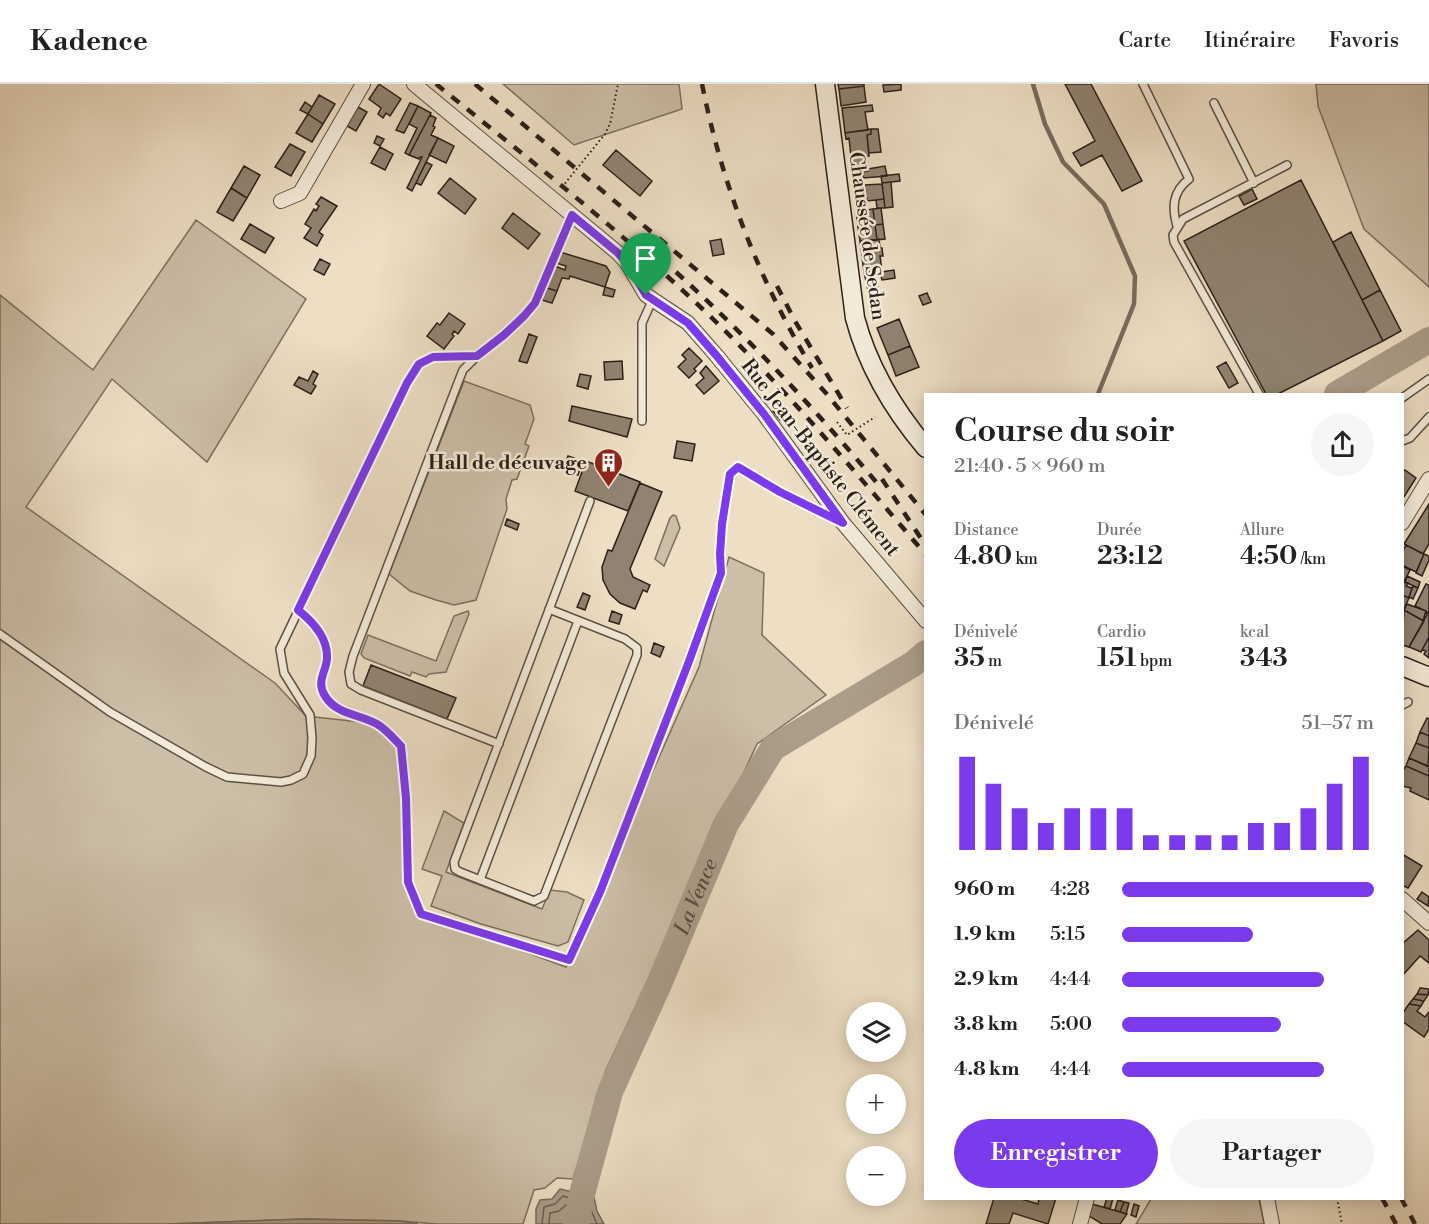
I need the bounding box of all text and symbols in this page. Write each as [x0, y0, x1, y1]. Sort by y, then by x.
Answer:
text: Kadence [30, 24, 148, 59]
text: Carte [1119, 28, 1171, 54]
text: Itinéraire [1204, 28, 1296, 54]
text: Favoris [1329, 28, 1399, 54]
street label: Chaussée de Sedan [842, 150, 891, 322]
pin [620, 233, 671, 295]
icon: arrive [629, 242, 662, 275]
street label: Rue Jean-Baptiste Clément [735, 354, 905, 562]
text: Course du soir [954, 411, 1175, 452]
button: share [1311, 413, 1374, 476]
building icon: Hall de décuvage [592, 446, 624, 488]
place label: Hall de décuvage [428, 451, 587, 476]
text: 21:40 · 5 × 960 m [954, 454, 1105, 479]
text: Distance [954, 520, 1019, 540]
text: Durée [1097, 520, 1142, 540]
text: Allure [1240, 520, 1284, 540]
text: 4.80 [954, 540, 1012, 572]
text: 23:12 [1097, 540, 1163, 572]
text: 4:50 [1240, 540, 1297, 572]
text: km [1012, 549, 1038, 569]
text: /km [1297, 549, 1326, 569]
text: Dénivelé [954, 622, 1018, 642]
text: Cardio [1097, 622, 1146, 642]
text: kcal [1240, 622, 1269, 642]
text: 35 [954, 642, 985, 674]
text: 151 [1097, 642, 1137, 674]
text: 343 [1240, 642, 1288, 674]
text: m [985, 651, 1002, 671]
text: bpm [1137, 651, 1172, 671]
text: Dénivelé [954, 711, 1034, 736]
text: 51–57 m [1302, 711, 1374, 736]
water label: La Vence [669, 855, 724, 940]
text: 960 m [954, 877, 1015, 902]
text: 4:28 [1050, 877, 1090, 902]
text: 1.9 km [954, 922, 1016, 947]
text: 5:15 [1050, 922, 1085, 947]
text: 2.9 km [954, 967, 1018, 992]
text: 4:44 [1050, 967, 1091, 992]
map controls [846, 1002, 906, 1206]
button: layers [846, 1002, 906, 1062]
text: 3.8 km [954, 1012, 1018, 1037]
text: 5:00 [1050, 1012, 1092, 1037]
text: 4.8 km [954, 1057, 1019, 1082]
text: 4:44 [1050, 1057, 1091, 1082]
button: + [846, 1074, 906, 1134]
button: Enregistrer [954, 1119, 1158, 1188]
button: Partager [1170, 1119, 1374, 1188]
button: − [846, 1146, 906, 1206]

